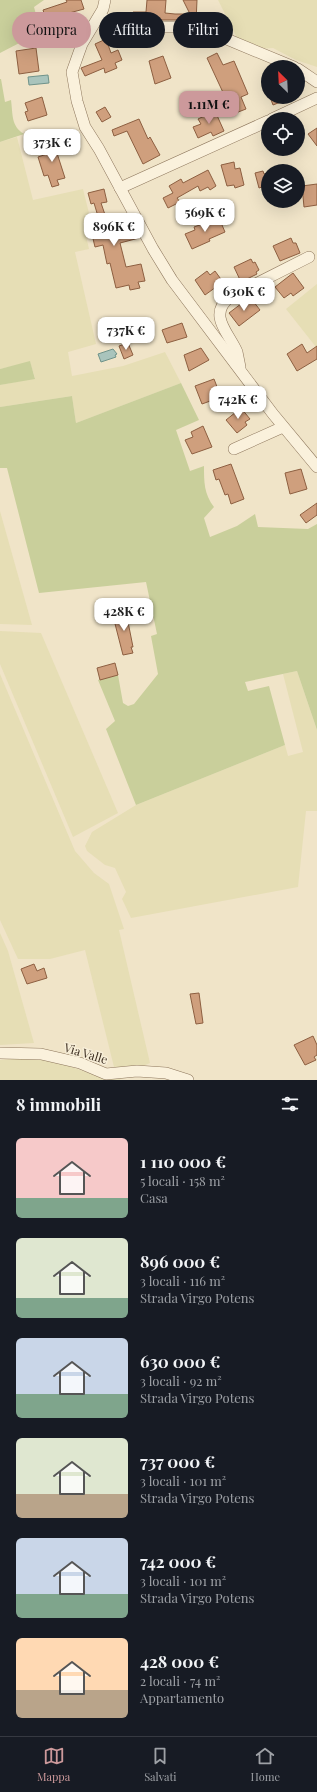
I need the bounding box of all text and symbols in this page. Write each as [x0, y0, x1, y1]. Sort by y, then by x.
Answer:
chip: Compra [12, 12, 91, 48]
chip: Affitta [99, 12, 165, 48]
chip: Filtri [173, 12, 233, 48]
north arrow [261, 60, 305, 104]
map controls [261, 60, 305, 208]
pin: 1.11M € [172, 91, 246, 125]
text: 1.11M € [188, 95, 230, 112]
button: locate [261, 112, 305, 156]
pin: 373K € [19, 129, 85, 163]
text: 373K € [32, 133, 72, 150]
button: layers [261, 164, 305, 208]
pin: 569K € [172, 199, 238, 233]
text: 569K € [185, 203, 225, 220]
pin: 896K € [81, 213, 147, 247]
text: 896K € [93, 217, 135, 234]
pin: 630K € [211, 278, 277, 312]
text: 630K € [223, 282, 265, 299]
pin: 737K € [93, 317, 159, 351]
text: 737K € [107, 321, 145, 338]
pin: 742K € [205, 386, 271, 420]
text: 742K € [218, 390, 258, 407]
pin: 428K € [91, 598, 157, 632]
text: 428K € [103, 602, 145, 619]
street label: Via Valle [61, 1039, 110, 1067]
text: 8 immobili [16, 1093, 101, 1115]
icon: filters [279, 1093, 301, 1115]
text: 1 110 000 € [140, 1150, 226, 1172]
icon: home [48, 1154, 96, 1202]
text: 5 locali · 158 m² [140, 1172, 225, 1189]
text: Casa [140, 1189, 168, 1206]
text: 896 000 € [140, 1250, 220, 1272]
icon: home [48, 1254, 96, 1302]
text: 3 locali · 116 m² [140, 1272, 225, 1289]
text: Strada Virgo Potens [140, 1289, 254, 1306]
text: 630 000 € [140, 1350, 220, 1372]
icon: home [48, 1354, 96, 1402]
text: 3 locali · 92 m² [140, 1372, 222, 1389]
text: Strada Virgo Potens [140, 1389, 254, 1406]
text: 737 000 € [140, 1450, 215, 1472]
icon: home [48, 1454, 96, 1502]
text: 3 locali · 101 m² [140, 1472, 226, 1489]
text: Strada Virgo Potens [140, 1489, 254, 1506]
text: 742 000 € [140, 1550, 216, 1572]
icon: home [48, 1554, 96, 1602]
text: 3 locali · 101 m² [140, 1572, 226, 1589]
text: Strada Virgo Potens [140, 1589, 254, 1606]
text: 428 000 € [140, 1650, 219, 1672]
icon: home [48, 1654, 96, 1702]
text: 2 locali · 74 m² [140, 1672, 220, 1689]
text: Appartamento [140, 1689, 224, 1706]
tab: Mappa [37, 1745, 70, 1784]
tab: Salvati [144, 1745, 177, 1784]
tab: Home [251, 1745, 280, 1784]

